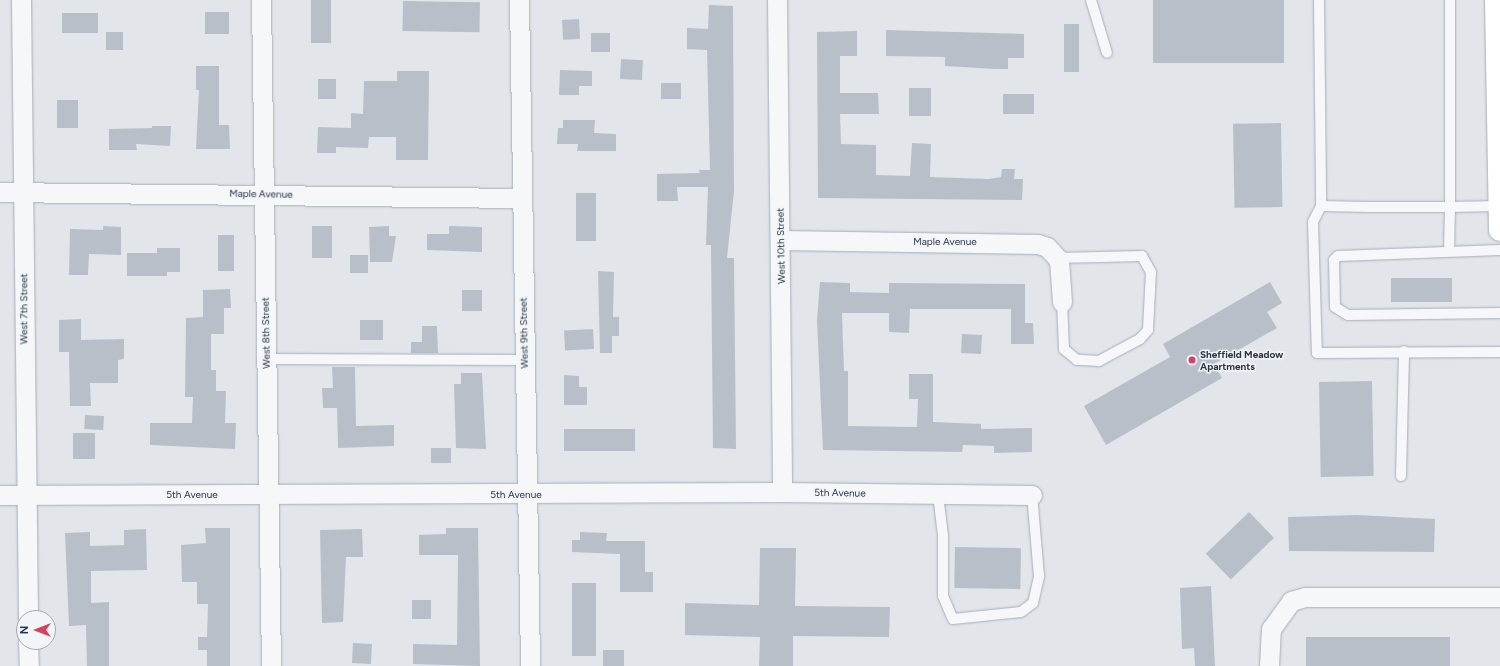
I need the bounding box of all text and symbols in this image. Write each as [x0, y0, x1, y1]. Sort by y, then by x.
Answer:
street label: Maple Avenue [229, 187, 293, 201]
street label: West 10th Street [774, 208, 788, 284]
street label: Maple Avenue [913, 236, 977, 248]
street label: West 7th Street [18, 274, 30, 344]
street label: West 8th Street [259, 297, 273, 369]
street label: West 9th Street [517, 297, 531, 369]
place label: Sheffield Meadow Apartments [1200, 348, 1283, 372]
marker: Sheffield Meadow Apartments [1187, 355, 1197, 365]
street label: 5th Avenue [814, 487, 866, 499]
street label: 5th Avenue [166, 489, 218, 501]
street label: 5th Avenue [490, 489, 542, 501]
north arrow [16, 610, 56, 650]
text: N [18, 626, 31, 634]

